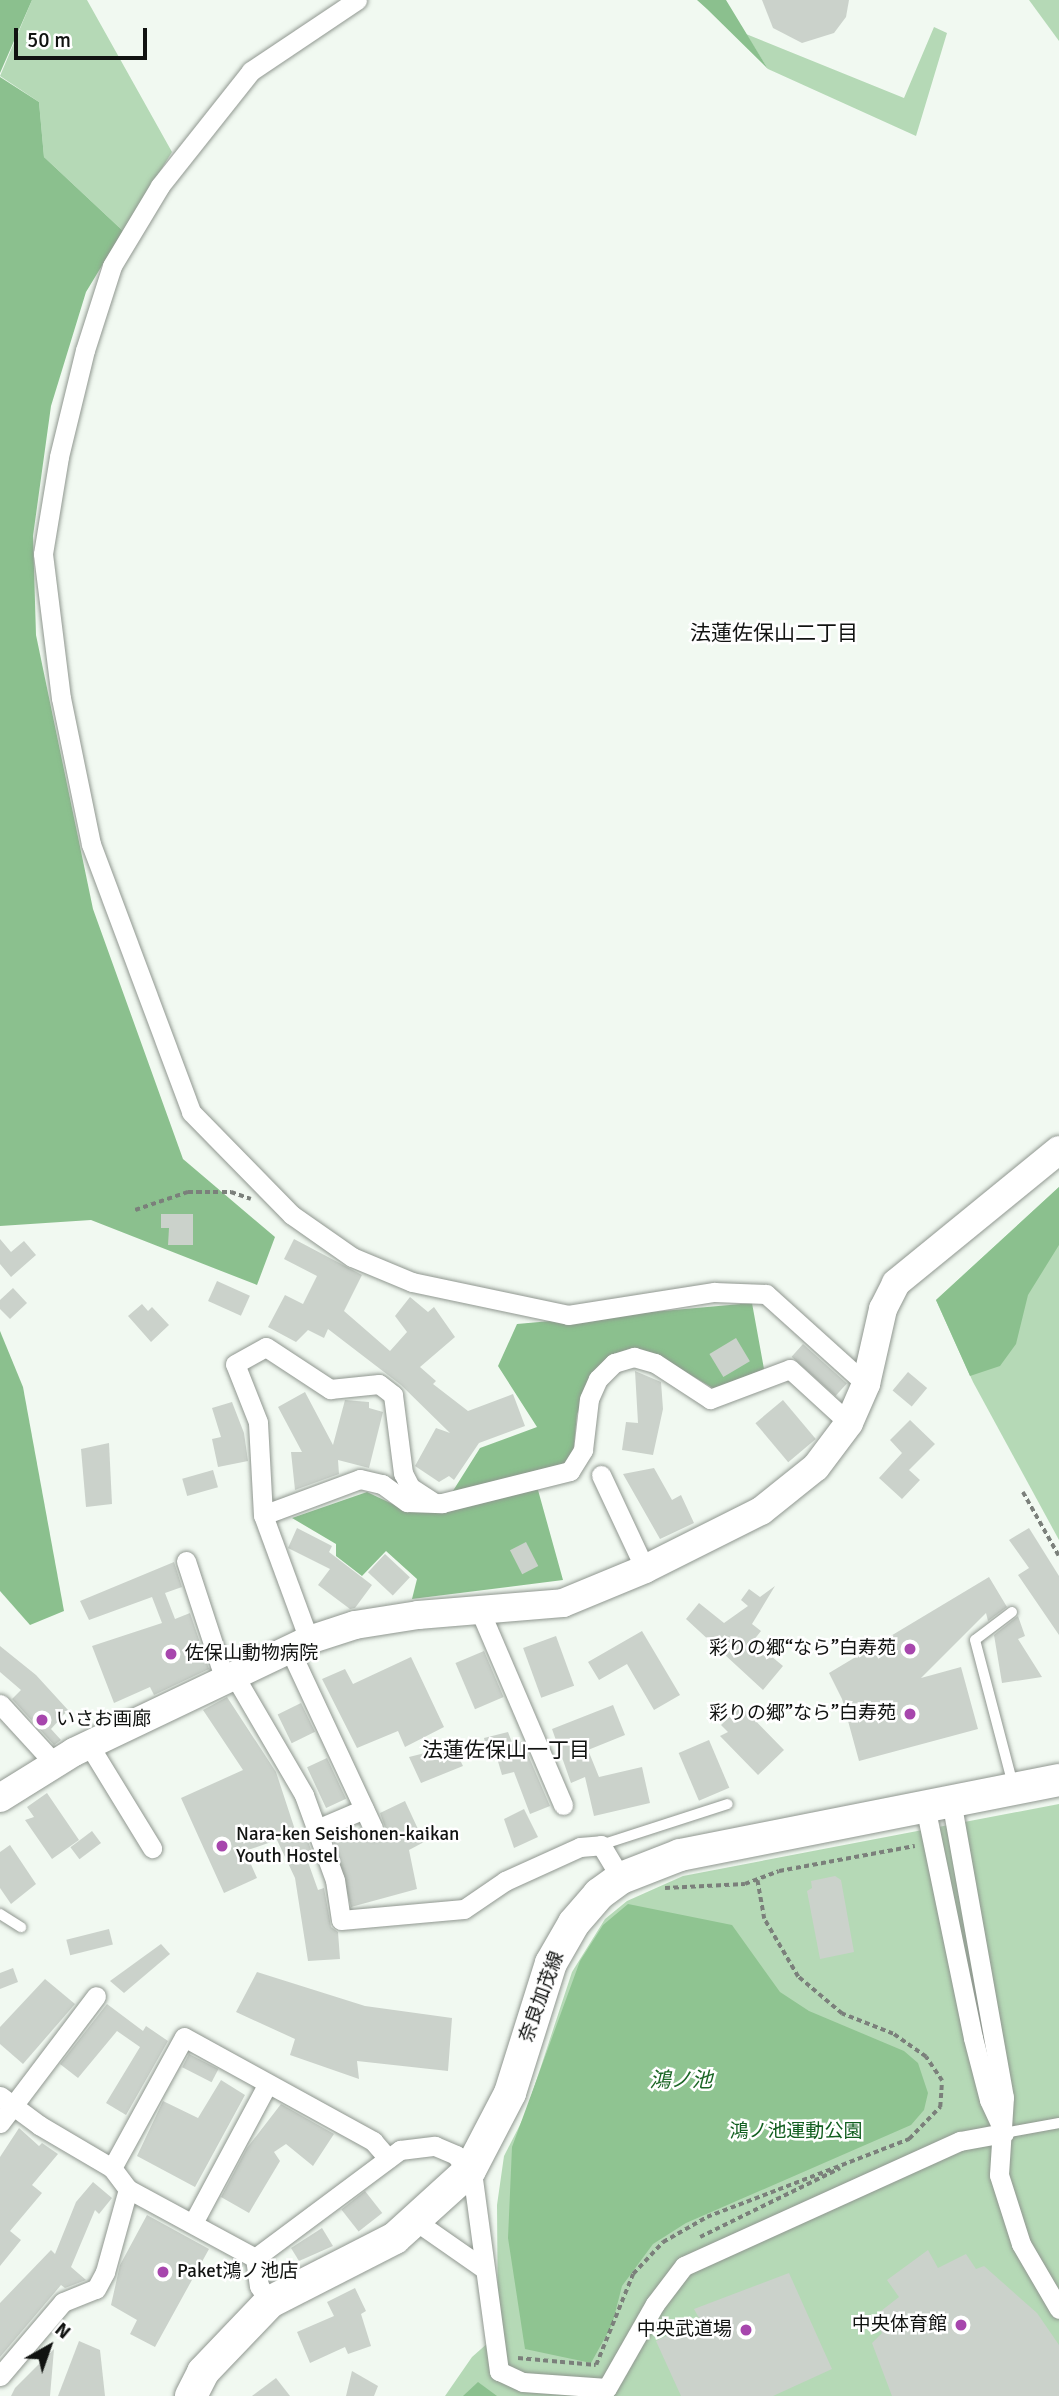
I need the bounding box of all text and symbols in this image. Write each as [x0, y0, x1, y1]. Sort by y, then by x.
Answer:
scale bar [18, 14, 150, 58]
text: 50 m [27, 27, 71, 53]
district label: 法蓮佐保山二丁目 [690, 620, 858, 646]
place label: 彩りの郷“なら”白寿苑 [709, 1638, 896, 1660]
marker: 彩りの郷“なら”白寿苑 [902, 1641, 918, 1657]
place label: 佐保山動物病院 [185, 1643, 318, 1665]
marker: 佐保山動物病院 [163, 1646, 179, 1662]
place label: 彩りの郷”なら”白寿苑 [709, 1703, 896, 1725]
marker: 彩りの郷”なら”白寿苑 [902, 1706, 918, 1722]
place label: いさお画廊 [56, 1709, 151, 1731]
marker: いさお画廊 [34, 1712, 50, 1728]
district label: 法蓮佐保山一丁目 [422, 1737, 590, 1763]
place label: Nara-ken Seishonen-kaikan Youth Hostel [236, 1824, 459, 1868]
marker: Nara-ken Seishonen-kaikan Youth Hostel [214, 1838, 230, 1854]
street label: 奈良加茂線 [515, 1948, 569, 2046]
water label: 鴻ノ池 [650, 2067, 712, 2093]
park label: 鴻ノ池運動公園 [730, 2121, 862, 2143]
place label: Paket鴻ノ池店 [177, 2261, 298, 2283]
marker: Paket鴻ノ池店 [155, 2264, 171, 2280]
north arrow [14, 2312, 84, 2382]
place label: 中央体育館 [852, 2314, 947, 2336]
text: N [50, 2317, 75, 2344]
marker: 中央体育館 [953, 2317, 969, 2333]
place label: 中央武道場 [637, 2319, 732, 2341]
marker: 中央武道場 [738, 2322, 754, 2338]

